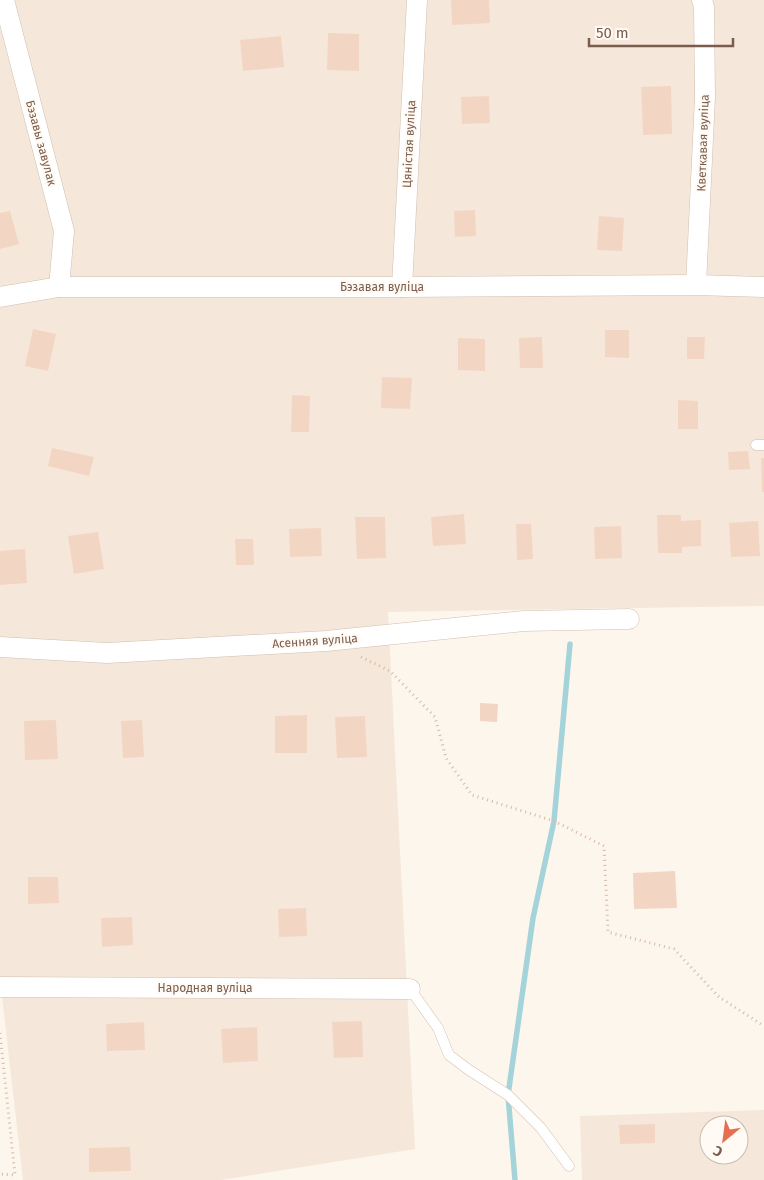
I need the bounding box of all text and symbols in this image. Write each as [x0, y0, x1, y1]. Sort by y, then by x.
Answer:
scale bar [589, 15, 733, 47]
text: 50 m [596, 24, 629, 42]
street label: Кветкавая вуліца [694, 94, 712, 192]
street label: Бэзавы завулак [23, 99, 59, 188]
street label: Цяністая вуліца [400, 100, 418, 188]
street label: Бэзавая вуліца [340, 280, 424, 294]
street label: Асенняя вуліца [272, 631, 358, 651]
street label: Народная вуліца [157, 981, 253, 995]
north arrow [699, 1115, 749, 1165]
text: С [710, 1142, 726, 1160]

